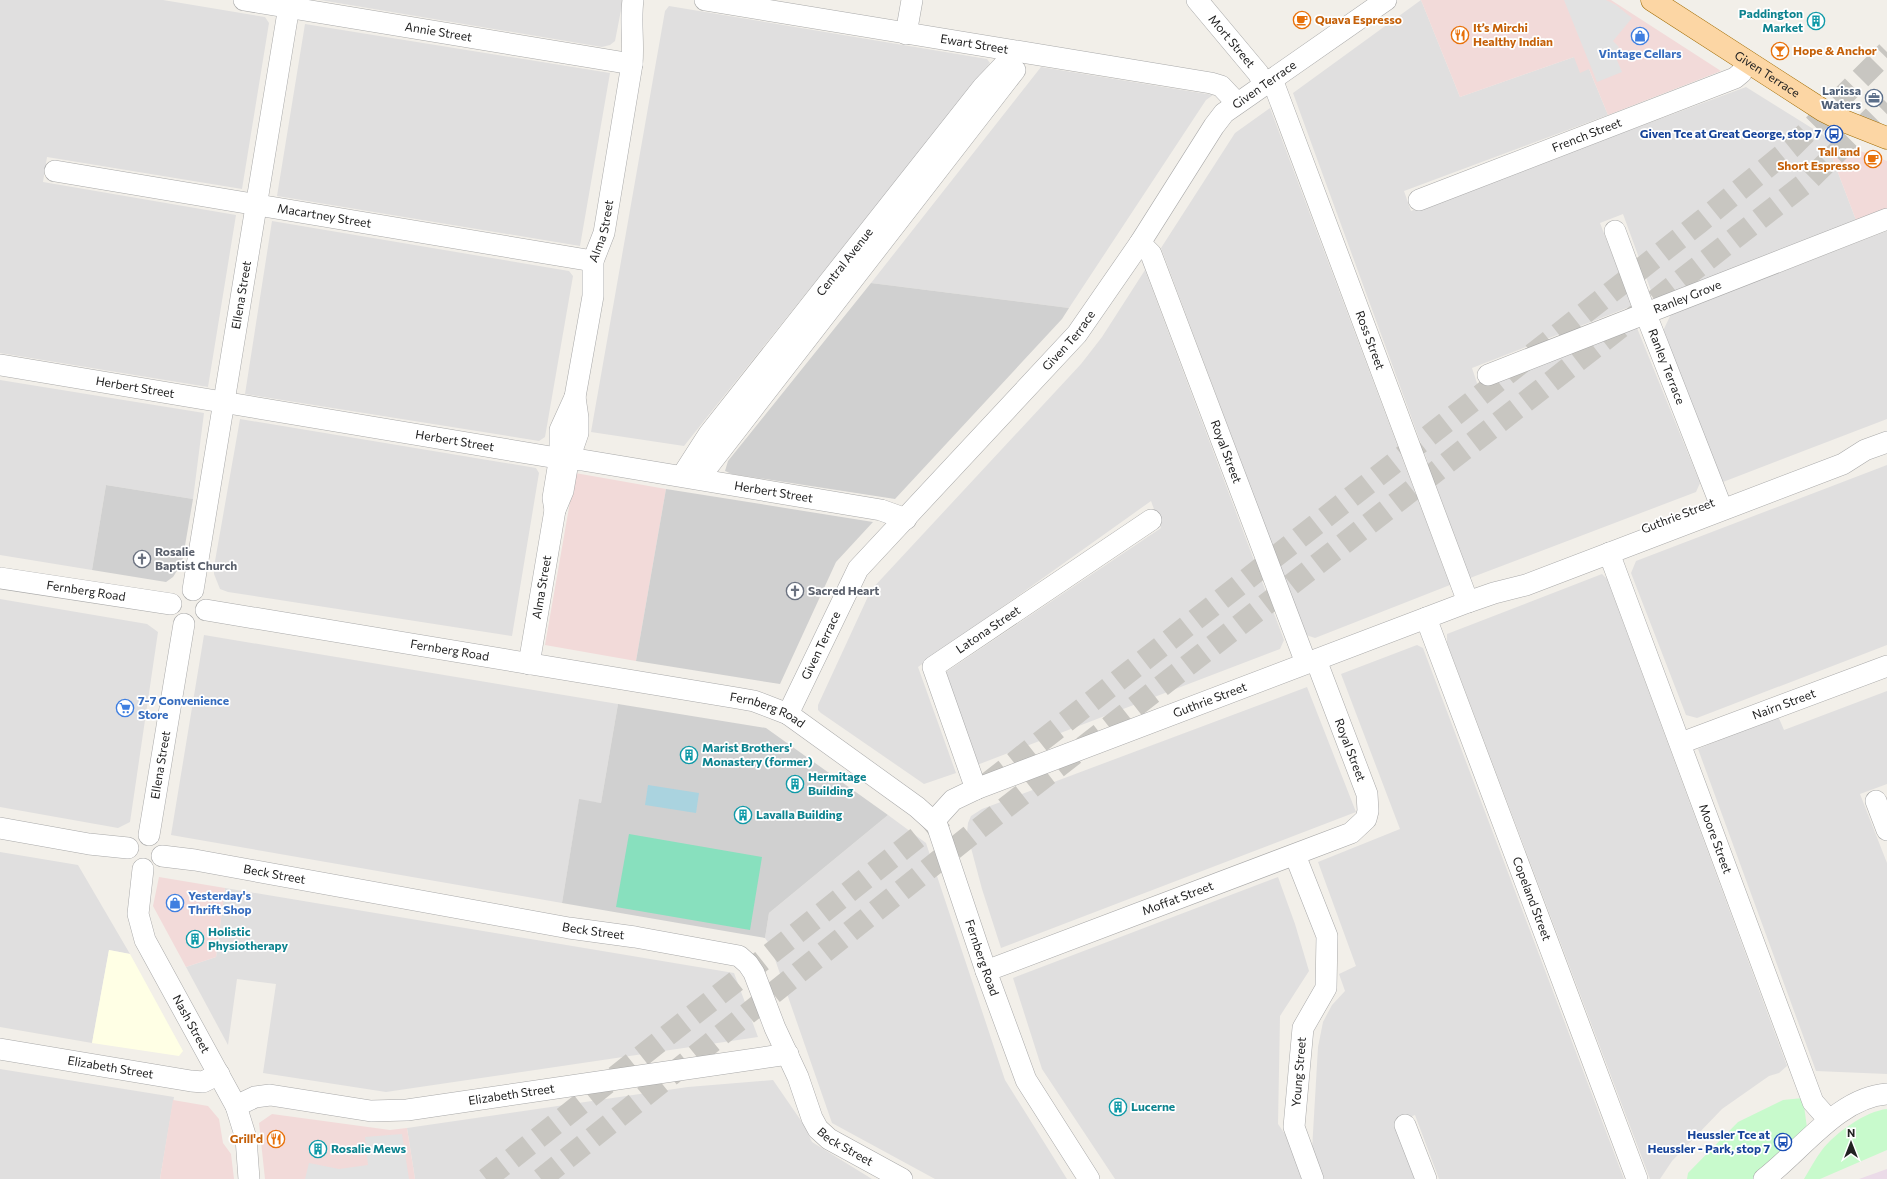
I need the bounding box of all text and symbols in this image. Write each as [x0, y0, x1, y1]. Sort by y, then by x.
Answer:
place label: Paddington Market [1739, 6, 1803, 34]
cafe icon: Quava Espresso [1292, 10, 1312, 30]
building icon: Paddington Market [1806, 11, 1826, 31]
street label: Mort Street [1206, 12, 1259, 70]
place label: Quava Espresso [1315, 12, 1402, 26]
street label: Annie Street [404, 19, 473, 44]
place label: It’s Mirchi Healthy Indian [1473, 20, 1553, 48]
restaurant icon: It’s Mirchi Healthy Indian [1450, 25, 1470, 45]
shop icon: Vintage Cellars [1630, 26, 1650, 46]
street label: Ewart Street [940, 31, 1010, 56]
bar icon: Hope & Anchor [1770, 41, 1790, 61]
place label: Hope & Anchor [1793, 43, 1877, 57]
place label: Vintage Cellars [1598, 46, 1682, 60]
street label: Given Terrace [1733, 47, 1803, 100]
street label: Given Terrace [1229, 57, 1298, 111]
place label: Larissa Waters [1821, 83, 1861, 111]
office icon: Larissa Waters [1864, 88, 1884, 108]
street label: French Street [1550, 114, 1624, 154]
bus stop icon: Given Tce at Great George, stop 7 [1824, 124, 1844, 144]
place label: Given Tce at Great George, stop 7 [1640, 126, 1821, 140]
place label: Tall and Short Espresso [1777, 144, 1860, 172]
cafe icon: Tall and Short Espresso [1863, 149, 1883, 169]
street label: Alma Street [585, 199, 615, 264]
street label: Macartney Street [276, 200, 373, 230]
street label: Central Avenue [813, 225, 875, 298]
street label: Ellena Street [228, 260, 253, 330]
street label: Ranley Grove [1651, 277, 1723, 316]
street label: Given Terrace [1039, 307, 1097, 373]
street label: Ross Street [1353, 308, 1388, 371]
street label: Ranley Terrace [1646, 326, 1688, 406]
street label: Herbert Street [95, 373, 176, 400]
street label: Royal Street [1209, 418, 1245, 485]
street label: Herbert Street [414, 426, 495, 453]
street label: Herbert Street [733, 478, 814, 505]
street label: Guthrie Street [1639, 495, 1717, 536]
place label: Rosalie Baptist Church [155, 544, 237, 572]
church icon: Rosalie Baptist Church [132, 549, 152, 569]
street label: Alma Street [529, 554, 553, 620]
street label: Fernberg Road [46, 577, 127, 603]
church icon: Sacred Heart [785, 581, 805, 601]
place label: Sacred Heart [808, 583, 879, 597]
street label: Latona Street [953, 602, 1023, 656]
street label: Given Terrace [798, 609, 843, 682]
street label: Fernberg Road [409, 636, 490, 663]
street label: Guthrie Street [1171, 679, 1248, 720]
street label: Nairn Street [1750, 685, 1817, 722]
street label: Fernberg Road [729, 689, 808, 730]
place label: 7-7 Convenience Store [138, 693, 229, 721]
supermarket icon: 7-7 Convenience Store [115, 698, 135, 718]
street label: Royal Street [1333, 716, 1369, 783]
street label: Ellena Street [147, 730, 172, 800]
place label: Marist Brothers' Monastery (former) [702, 740, 813, 768]
building icon: Marist Brothers' Monastery (former) [679, 745, 699, 765]
place label: Hermitage Building [808, 769, 866, 797]
building icon: Hermitage Building [785, 774, 805, 794]
street label: Moore Street [1697, 802, 1735, 875]
building icon: Lavalla Building [733, 805, 753, 825]
place label: Lavalla Building [756, 807, 843, 821]
street label: Copeland Street [1510, 855, 1555, 942]
street label: Beck Street [242, 861, 307, 886]
street label: Moffat Street [1140, 878, 1215, 917]
place label: Yesterday's Thrift Shop [188, 888, 252, 916]
shop icon: Yesterday's Thrift Shop [165, 893, 185, 913]
street label: Fernberg Road [963, 918, 1003, 998]
street label: Beck Street [561, 919, 626, 942]
place label: Holistic Physiotherapy [208, 924, 288, 952]
building icon: Holistic Physiotherapy [185, 929, 205, 949]
street label: Nash Street [170, 992, 213, 1055]
street label: Young Street [1288, 1036, 1308, 1107]
street label: Elizabeth Street [67, 1052, 155, 1081]
street label: Elizabeth Street [467, 1080, 555, 1107]
building icon: Lucerne [1108, 1097, 1128, 1117]
place label: Lucerne [1131, 1099, 1175, 1113]
north arrow [1831, 1123, 1871, 1163]
street label: Beck Street [815, 1124, 876, 1168]
text: N [1847, 1126, 1855, 1139]
place label: Heussler Tce at Heussler - Park, stop 7 [1648, 1127, 1770, 1155]
restaurant icon: Grill'd [266, 1129, 286, 1149]
place label: Grill'd [230, 1131, 263, 1145]
bus stop icon: Heussler Tce at Heussler - Park, stop 7 [1773, 1132, 1793, 1152]
building icon: Rosalie Mews [308, 1139, 328, 1159]
place label: Rosalie Mews [331, 1141, 407, 1155]

